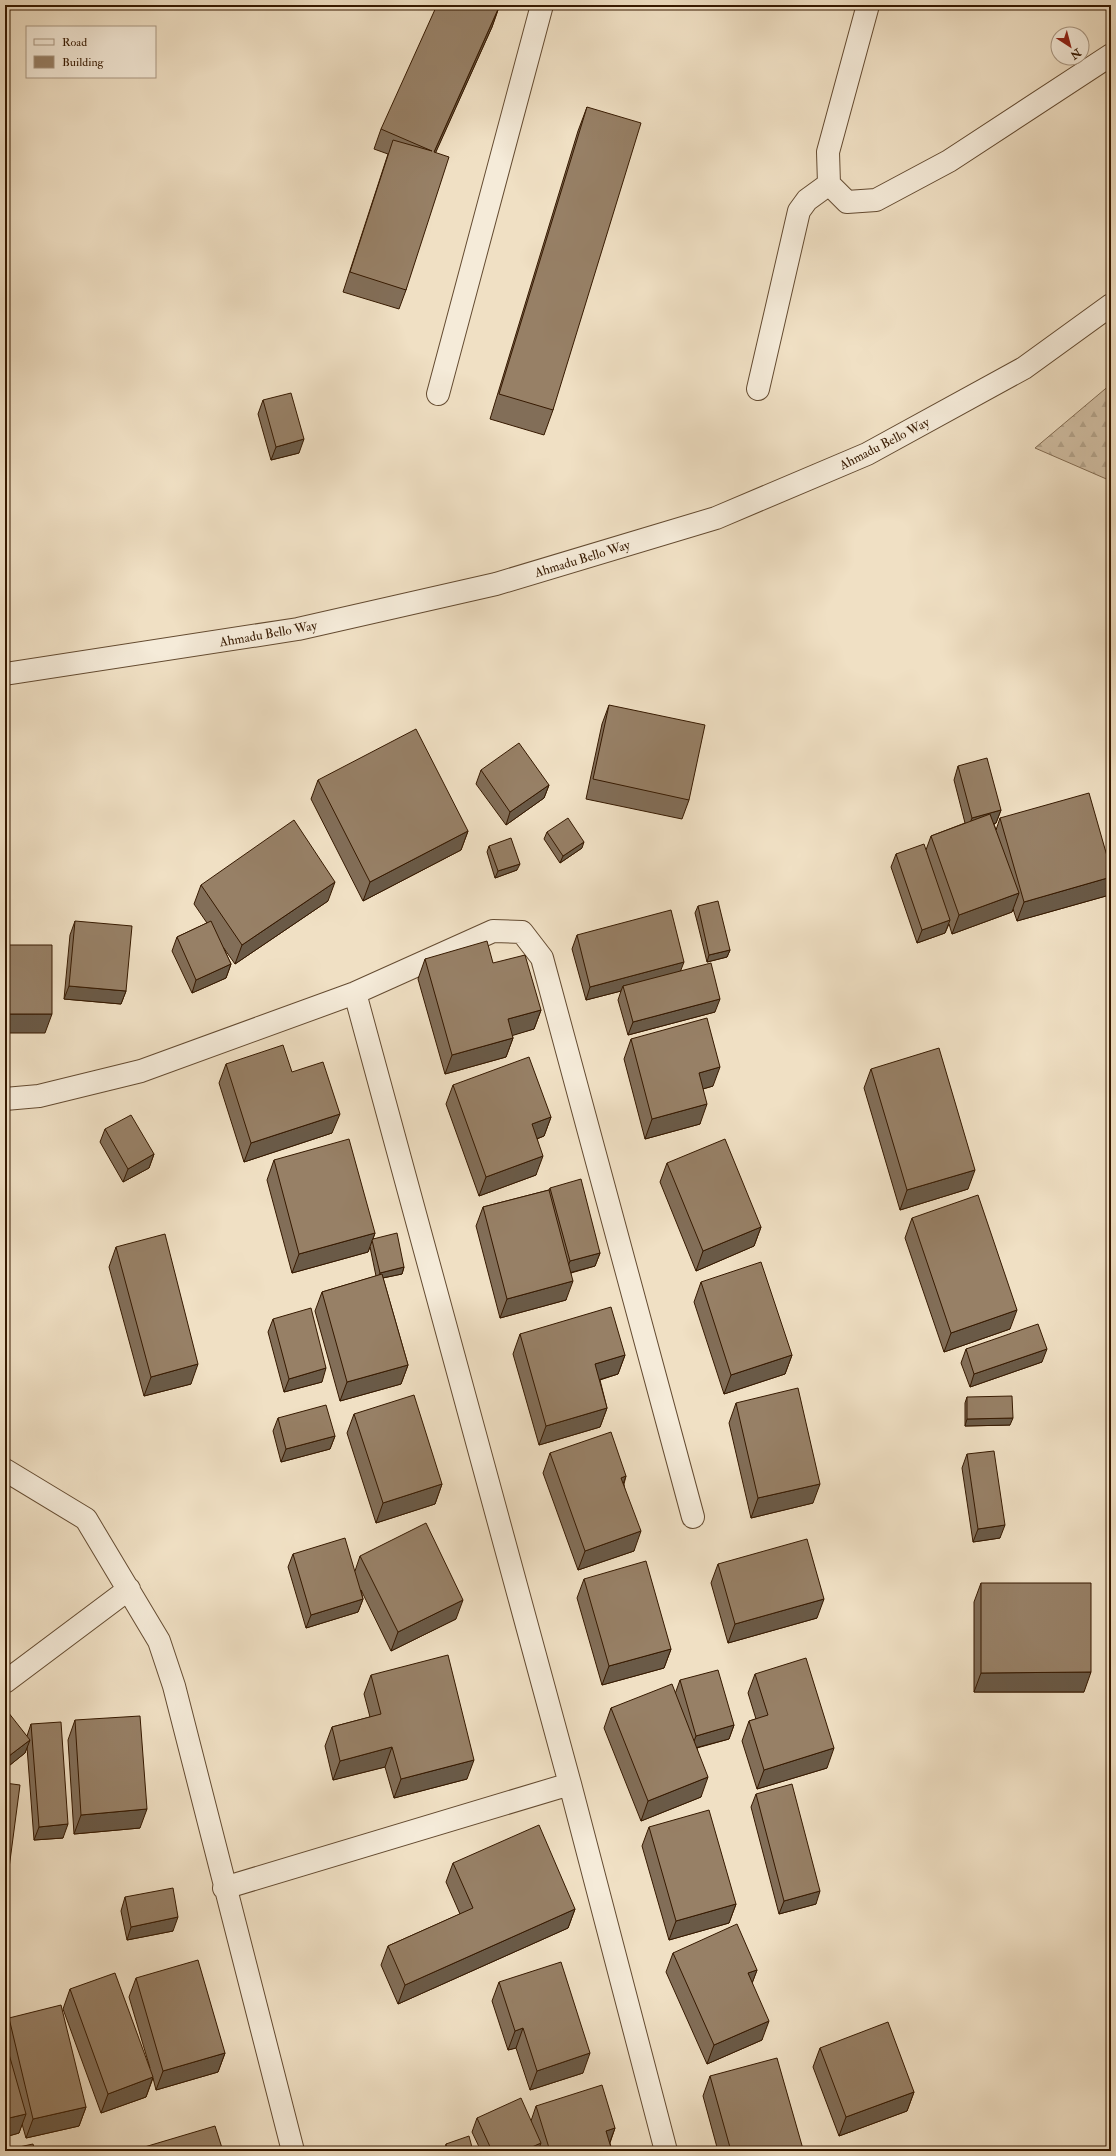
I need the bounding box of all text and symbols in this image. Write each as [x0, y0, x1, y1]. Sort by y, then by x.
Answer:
legend [26, 26, 156, 78]
north arrow [1050, 26, 1090, 66]
text: Road [62, 35, 87, 50]
text: N [1067, 45, 1084, 63]
text: Building [62, 55, 105, 70]
street label: Ahmadu Bello Way [836, 414, 933, 475]
street label: Ahmadu Bello Way [532, 537, 632, 582]
street label: Ahmadu Bello Way [217, 617, 319, 652]

